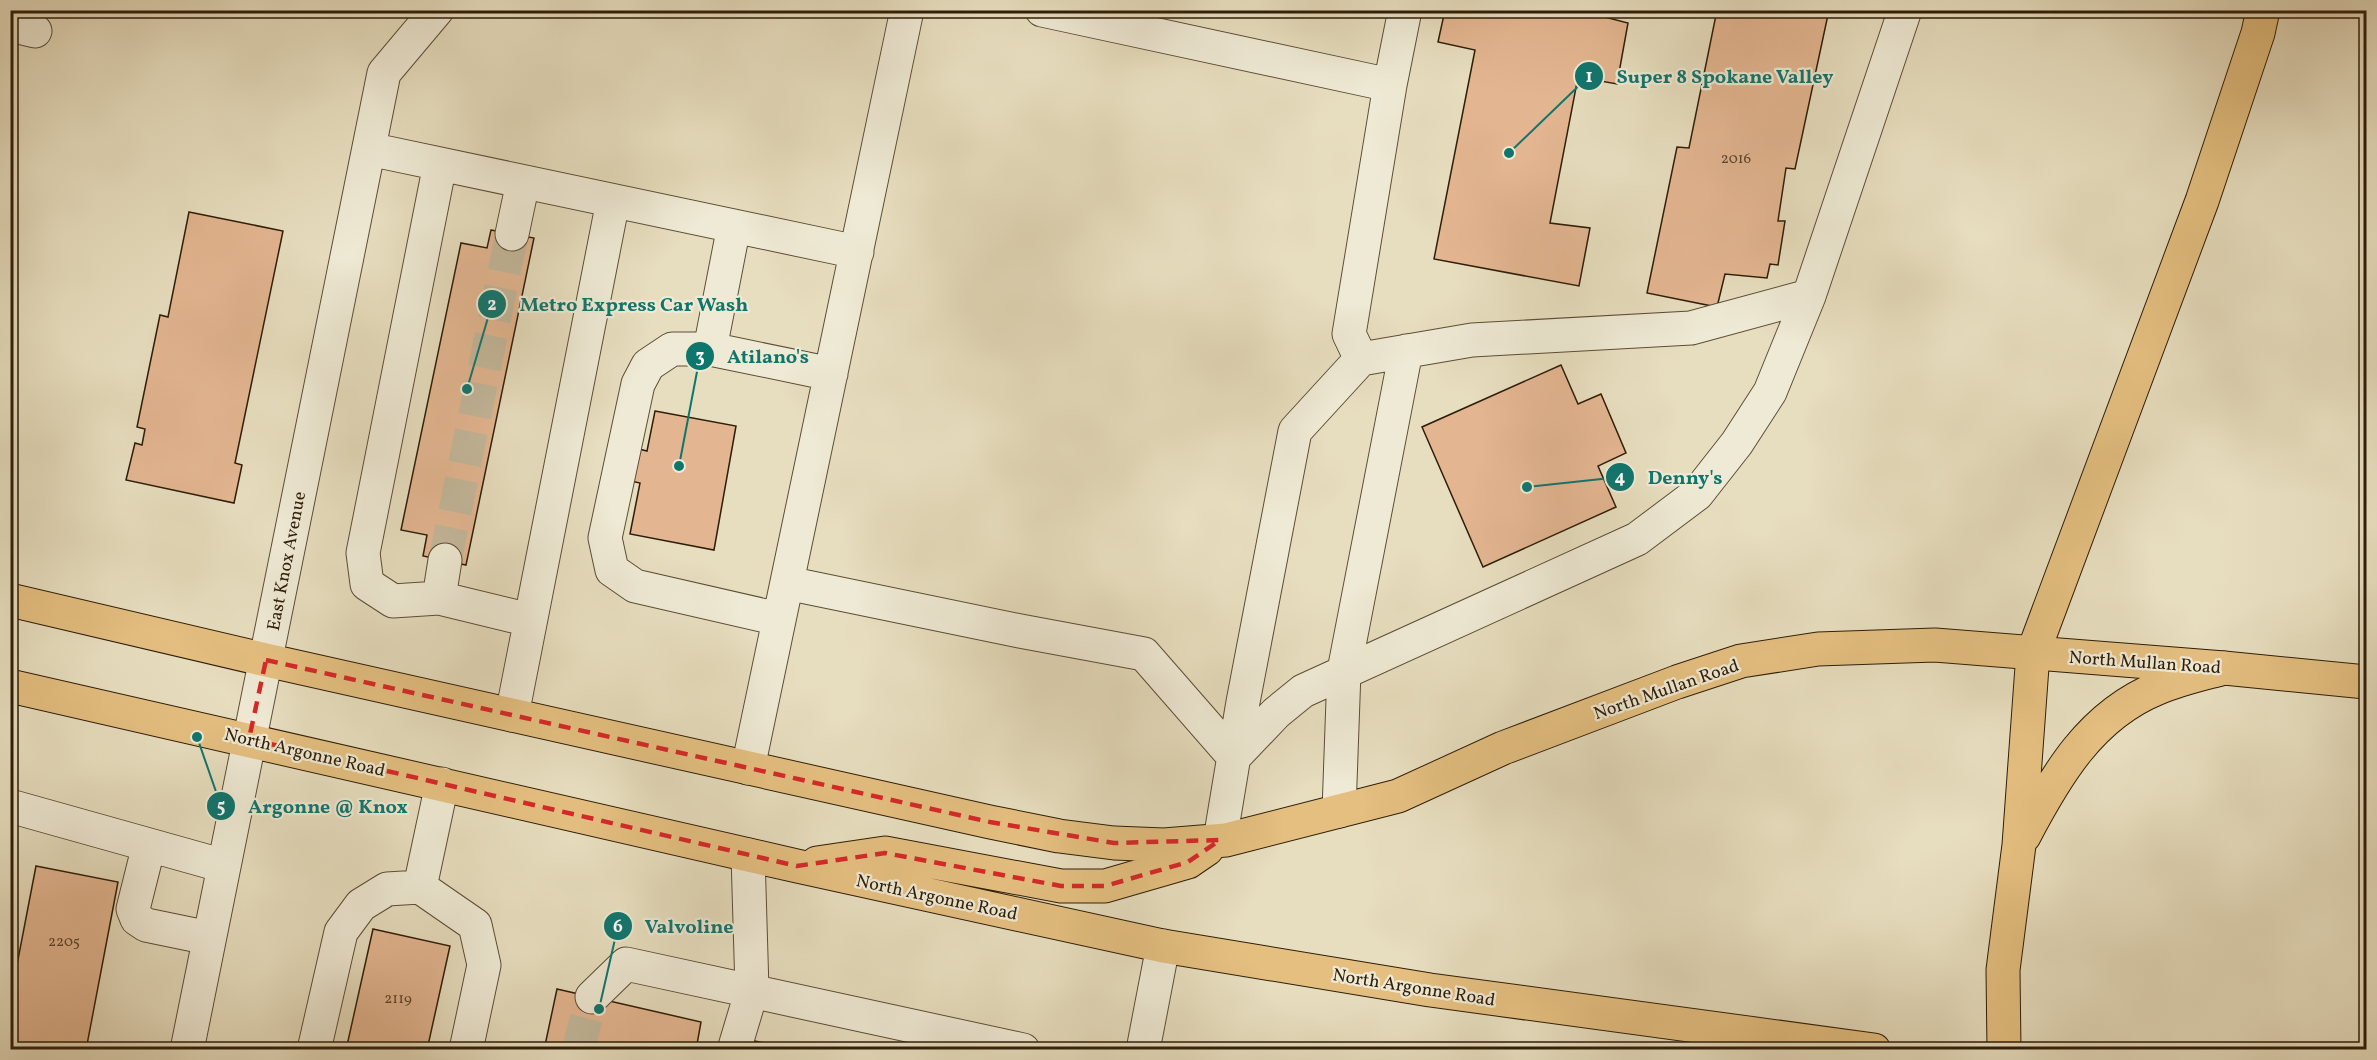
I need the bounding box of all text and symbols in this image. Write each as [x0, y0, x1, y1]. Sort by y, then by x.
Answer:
callout: Super 8 Spokane Valley [1574, 57, 1846, 95]
text: Super 8 Spokane Valley [1616, 64, 1834, 92]
text: 1 [1585, 65, 1593, 90]
house number: 2016 [1721, 149, 1751, 170]
callout: Metro Express Car Wash [477, 285, 760, 323]
text: Metro Express Car Wash [520, 292, 748, 320]
text: 2 [487, 293, 497, 318]
callout: Atilano's [685, 337, 821, 375]
text: Atilano's [727, 344, 809, 372]
text: 3 [695, 345, 705, 370]
callout: Denny's [1605, 458, 1734, 496]
text: Denny's [1648, 465, 1722, 493]
text: 4 [1615, 466, 1626, 491]
street label: East Knox Avenue [262, 489, 313, 633]
street label: North Mullan Road [2068, 646, 2222, 681]
street label: North Mullan Road [1590, 654, 1743, 727]
street label: North Argonne Road [222, 723, 388, 784]
callout: Argonne @ Knox [206, 787, 420, 825]
text: Argonne @ Knox [248, 794, 408, 822]
text: 5 [217, 795, 225, 820]
street label: North Argonne Road [854, 869, 1020, 928]
callout: Valvoline [603, 907, 746, 945]
text: Valvoline [645, 914, 733, 942]
text: 6 [613, 915, 623, 940]
house number: 2205 [48, 932, 80, 953]
street label: North Argonne Road [1331, 963, 1497, 1014]
house number: 2119 [384, 989, 412, 1010]

